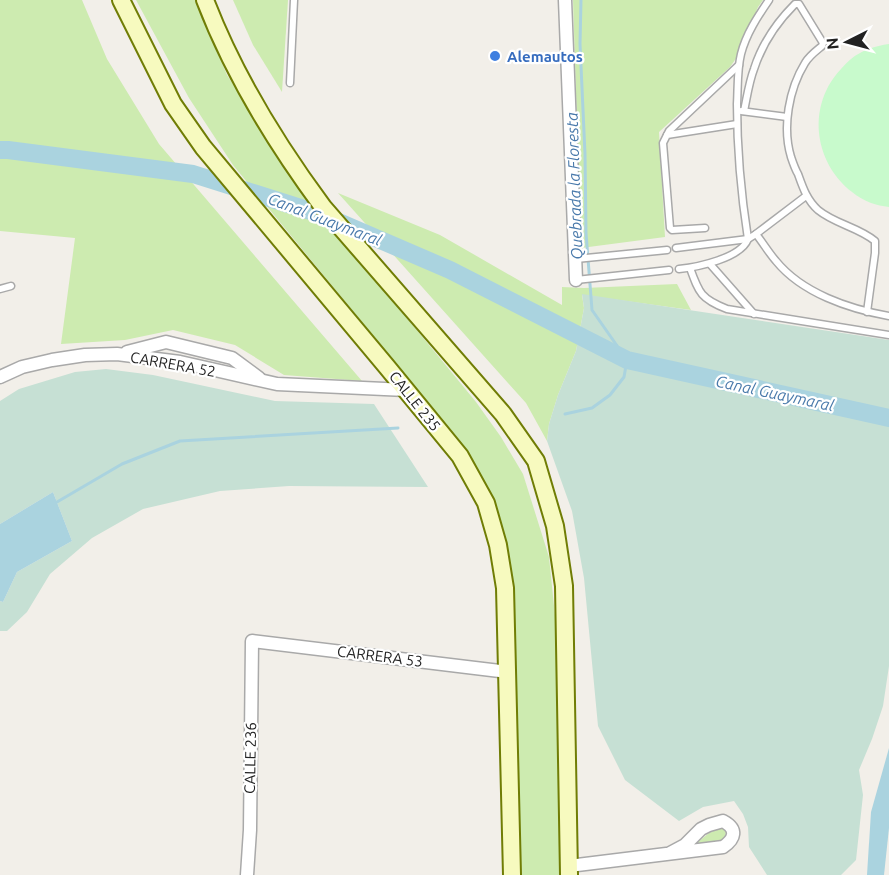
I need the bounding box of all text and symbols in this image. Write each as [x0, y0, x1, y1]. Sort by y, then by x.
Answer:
north arrow [817, 12, 877, 72]
text: N [823, 37, 842, 50]
place label: Alemautos [507, 48, 583, 65]
marker: Alemautos [488, 49, 502, 63]
water label: Quebrada la Floresta [562, 112, 587, 260]
water label: Canal Guaymaral [266, 189, 385, 249]
street label: CARRERA 52 [129, 348, 217, 380]
street label: CALLE 235 [386, 368, 444, 434]
water label: Canal Guaymaral [714, 372, 836, 414]
street label: CARRERA 53 [336, 642, 424, 670]
street label: CALLE 236 [241, 722, 259, 794]

